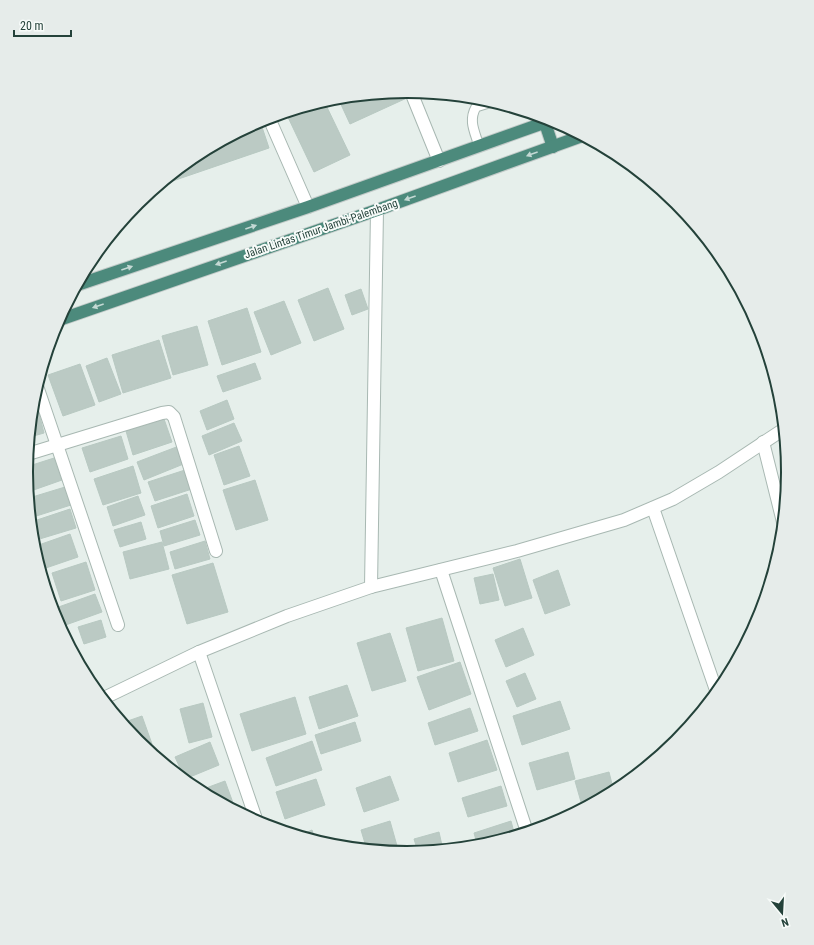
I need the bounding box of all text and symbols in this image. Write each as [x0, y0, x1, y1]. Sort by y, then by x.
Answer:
scale bar [14, 12, 71, 38]
text: 20 m [20, 19, 44, 33]
one-way arrow [526, 151, 538, 157]
one-way arrow [404, 195, 416, 201]
street label: Jalan Lintas Timur Jambi-Palembang [243, 197, 399, 261]
one-way arrow [245, 223, 257, 229]
one-way arrow [215, 261, 227, 267]
one-way arrow [122, 265, 134, 271]
one-way arrow [92, 303, 104, 309]
north arrow [762, 893, 802, 933]
text: N [779, 915, 790, 929]

